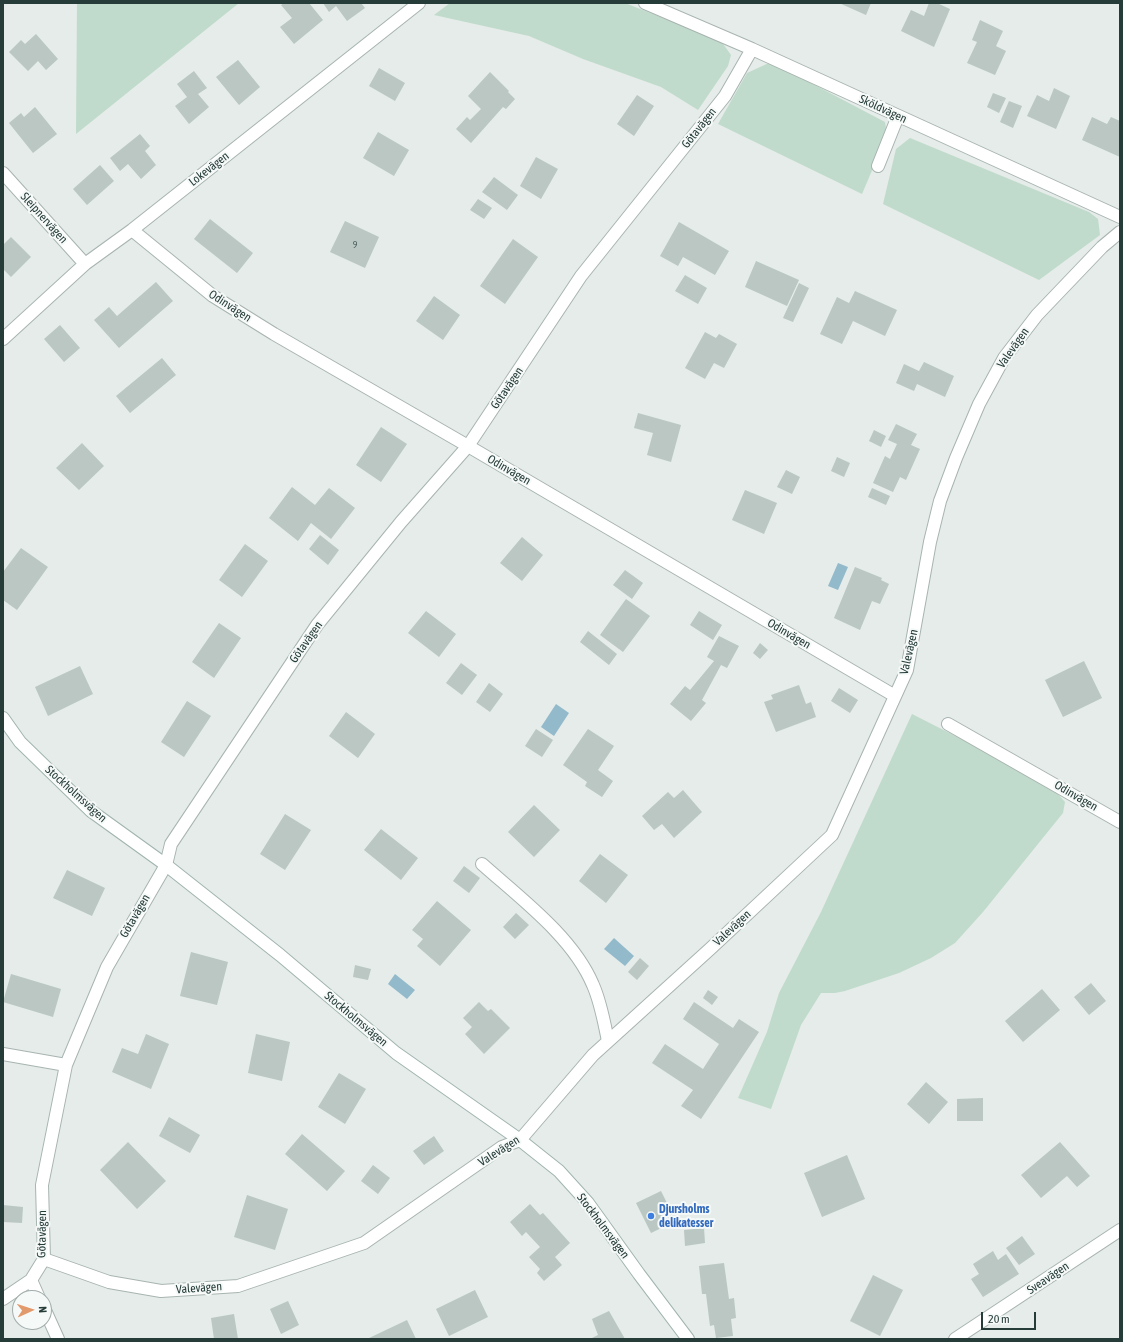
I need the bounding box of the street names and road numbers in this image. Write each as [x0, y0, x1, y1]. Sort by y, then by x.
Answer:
street label: Sköldvägen [857, 92, 909, 126]
street label: Götavägen [679, 105, 719, 151]
street label: Lokevägen [186, 149, 232, 189]
street label: Sleipnervägen [17, 190, 71, 246]
street label: Odinvägen [206, 287, 254, 325]
street label: Valevägen [994, 325, 1032, 371]
street label: Götavägen [488, 364, 526, 412]
street label: Odinvägen [485, 452, 533, 488]
street label: Odinvägen [765, 616, 813, 652]
street label: Götavägen [286, 618, 326, 666]
street label: Valevägen [897, 628, 921, 676]
street label: Stockholmsvägen [42, 763, 110, 825]
street label: Odinvägen [1052, 778, 1100, 814]
street label: Götavägen [117, 892, 153, 940]
street label: Valevägen [710, 907, 754, 949]
street label: Stockholmsvägen [322, 988, 390, 1050]
street label: Valevägen [476, 1133, 522, 1169]
street label: Stockholmsvägen [574, 1191, 632, 1261]
street label: Götavägen [34, 1210, 50, 1258]
street label: Sveavägen [1024, 1259, 1072, 1297]
street label: Valevägen [176, 1279, 222, 1297]

